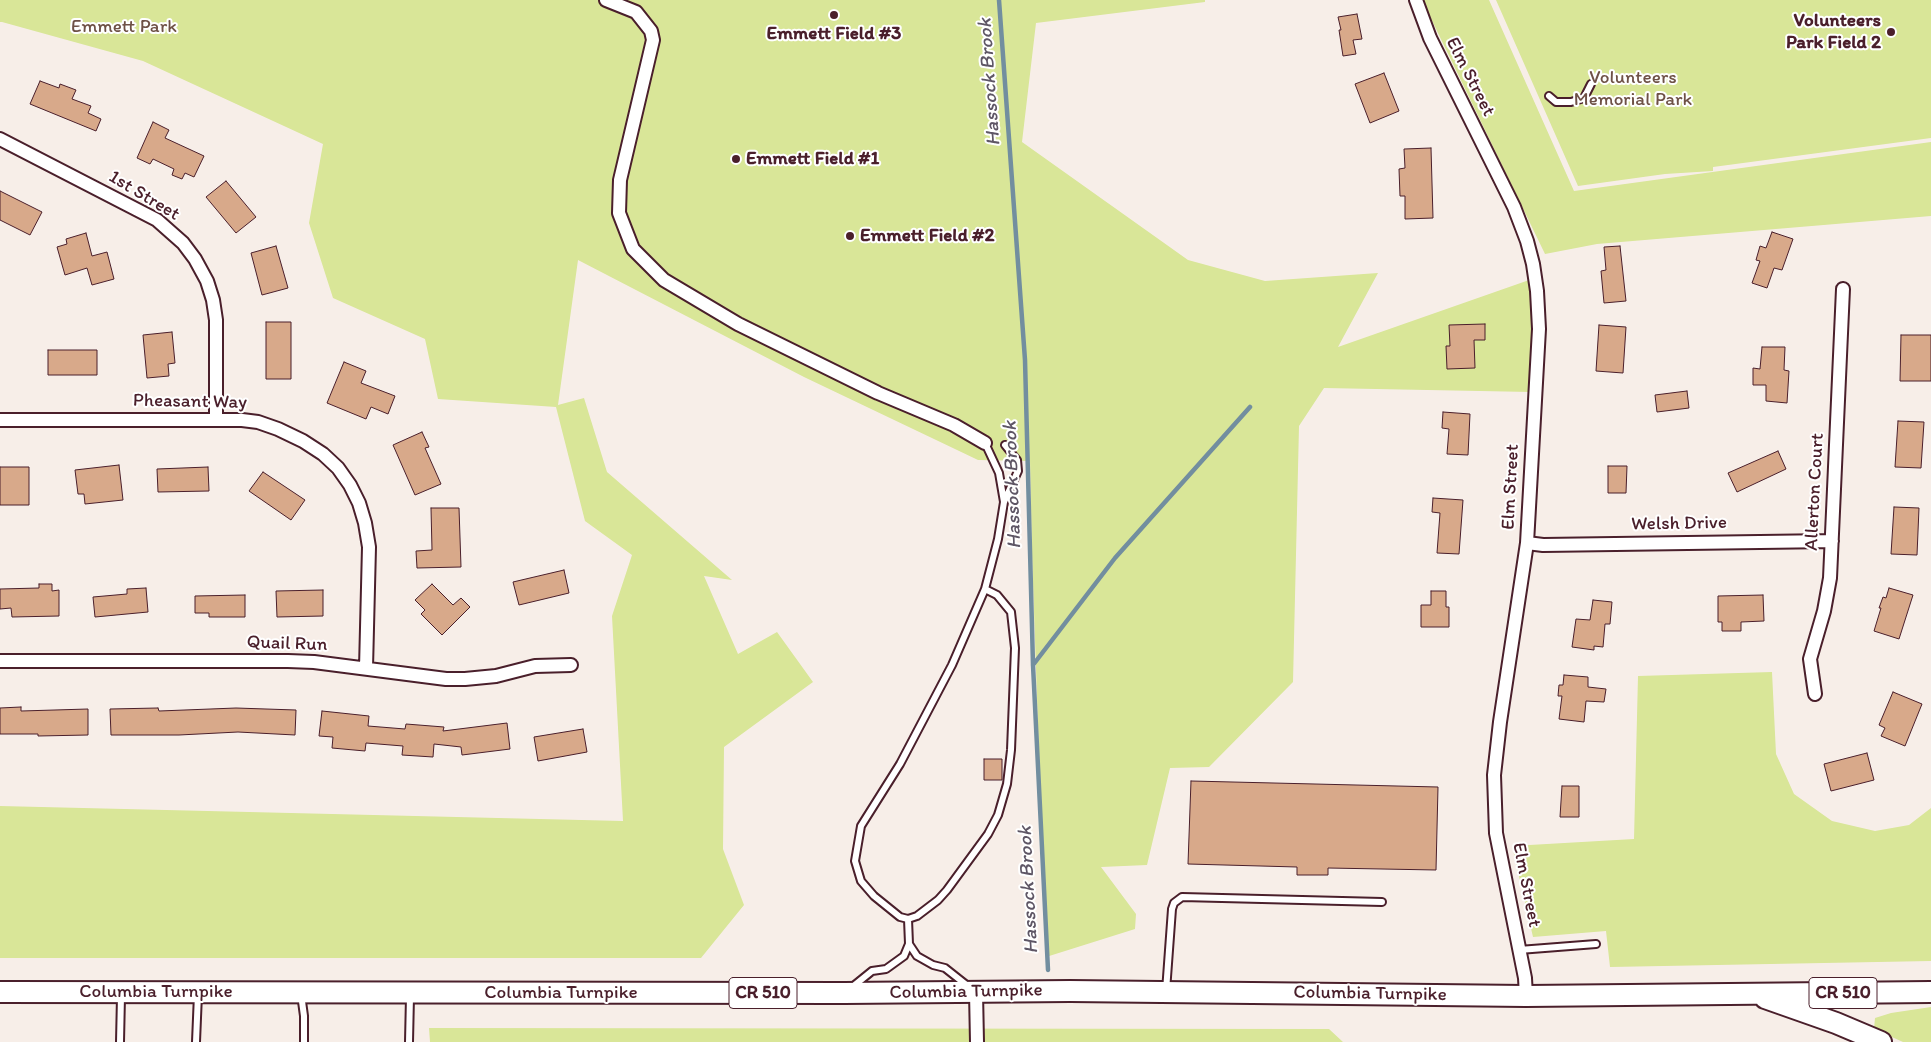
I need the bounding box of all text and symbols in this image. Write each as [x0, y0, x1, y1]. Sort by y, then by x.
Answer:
marker: Emmett Field #3 [828, 9, 840, 21]
place label: Volunteers Park Field 2 [1786, 10, 1881, 54]
park label: Emmett Park [71, 16, 177, 38]
water label: Hassock Brook [974, 17, 1006, 147]
place label: Emmett Field #3 [767, 23, 901, 45]
marker: Volunteers Park Field 2 [1885, 26, 1897, 38]
street label: Elm Street [1440, 34, 1500, 120]
park label: Volunteers Memorial Park [1574, 67, 1692, 111]
place label: Emmett Field #1 [746, 148, 879, 170]
marker: Emmett Field #1 [730, 153, 742, 165]
street label: 1st Street [104, 166, 184, 226]
place label: Emmett Field #2 [860, 225, 994, 247]
marker: Emmett Field #2 [844, 230, 856, 242]
street label: Pheasant Way [133, 390, 247, 414]
water label: Hassock Brook [999, 421, 1027, 549]
street label: Allerton Court [1801, 433, 1829, 551]
street label: Elm Street [1497, 444, 1525, 530]
street label: Welsh Drive [1631, 512, 1727, 536]
street label: Quail Run [246, 631, 328, 657]
water label: Hassock Brook [1014, 826, 1044, 954]
street label: Elm Street [1507, 841, 1545, 929]
road number: CR 510 [729, 978, 797, 1008]
road number: CR 510 [1809, 978, 1877, 1008]
street label: Columbia Turnpike [889, 979, 1043, 1005]
street label: Columbia Turnpike [79, 981, 233, 1003]
street label: Columbia Turnpike [1293, 981, 1447, 1007]
street label: Columbia Turnpike [484, 982, 638, 1004]

